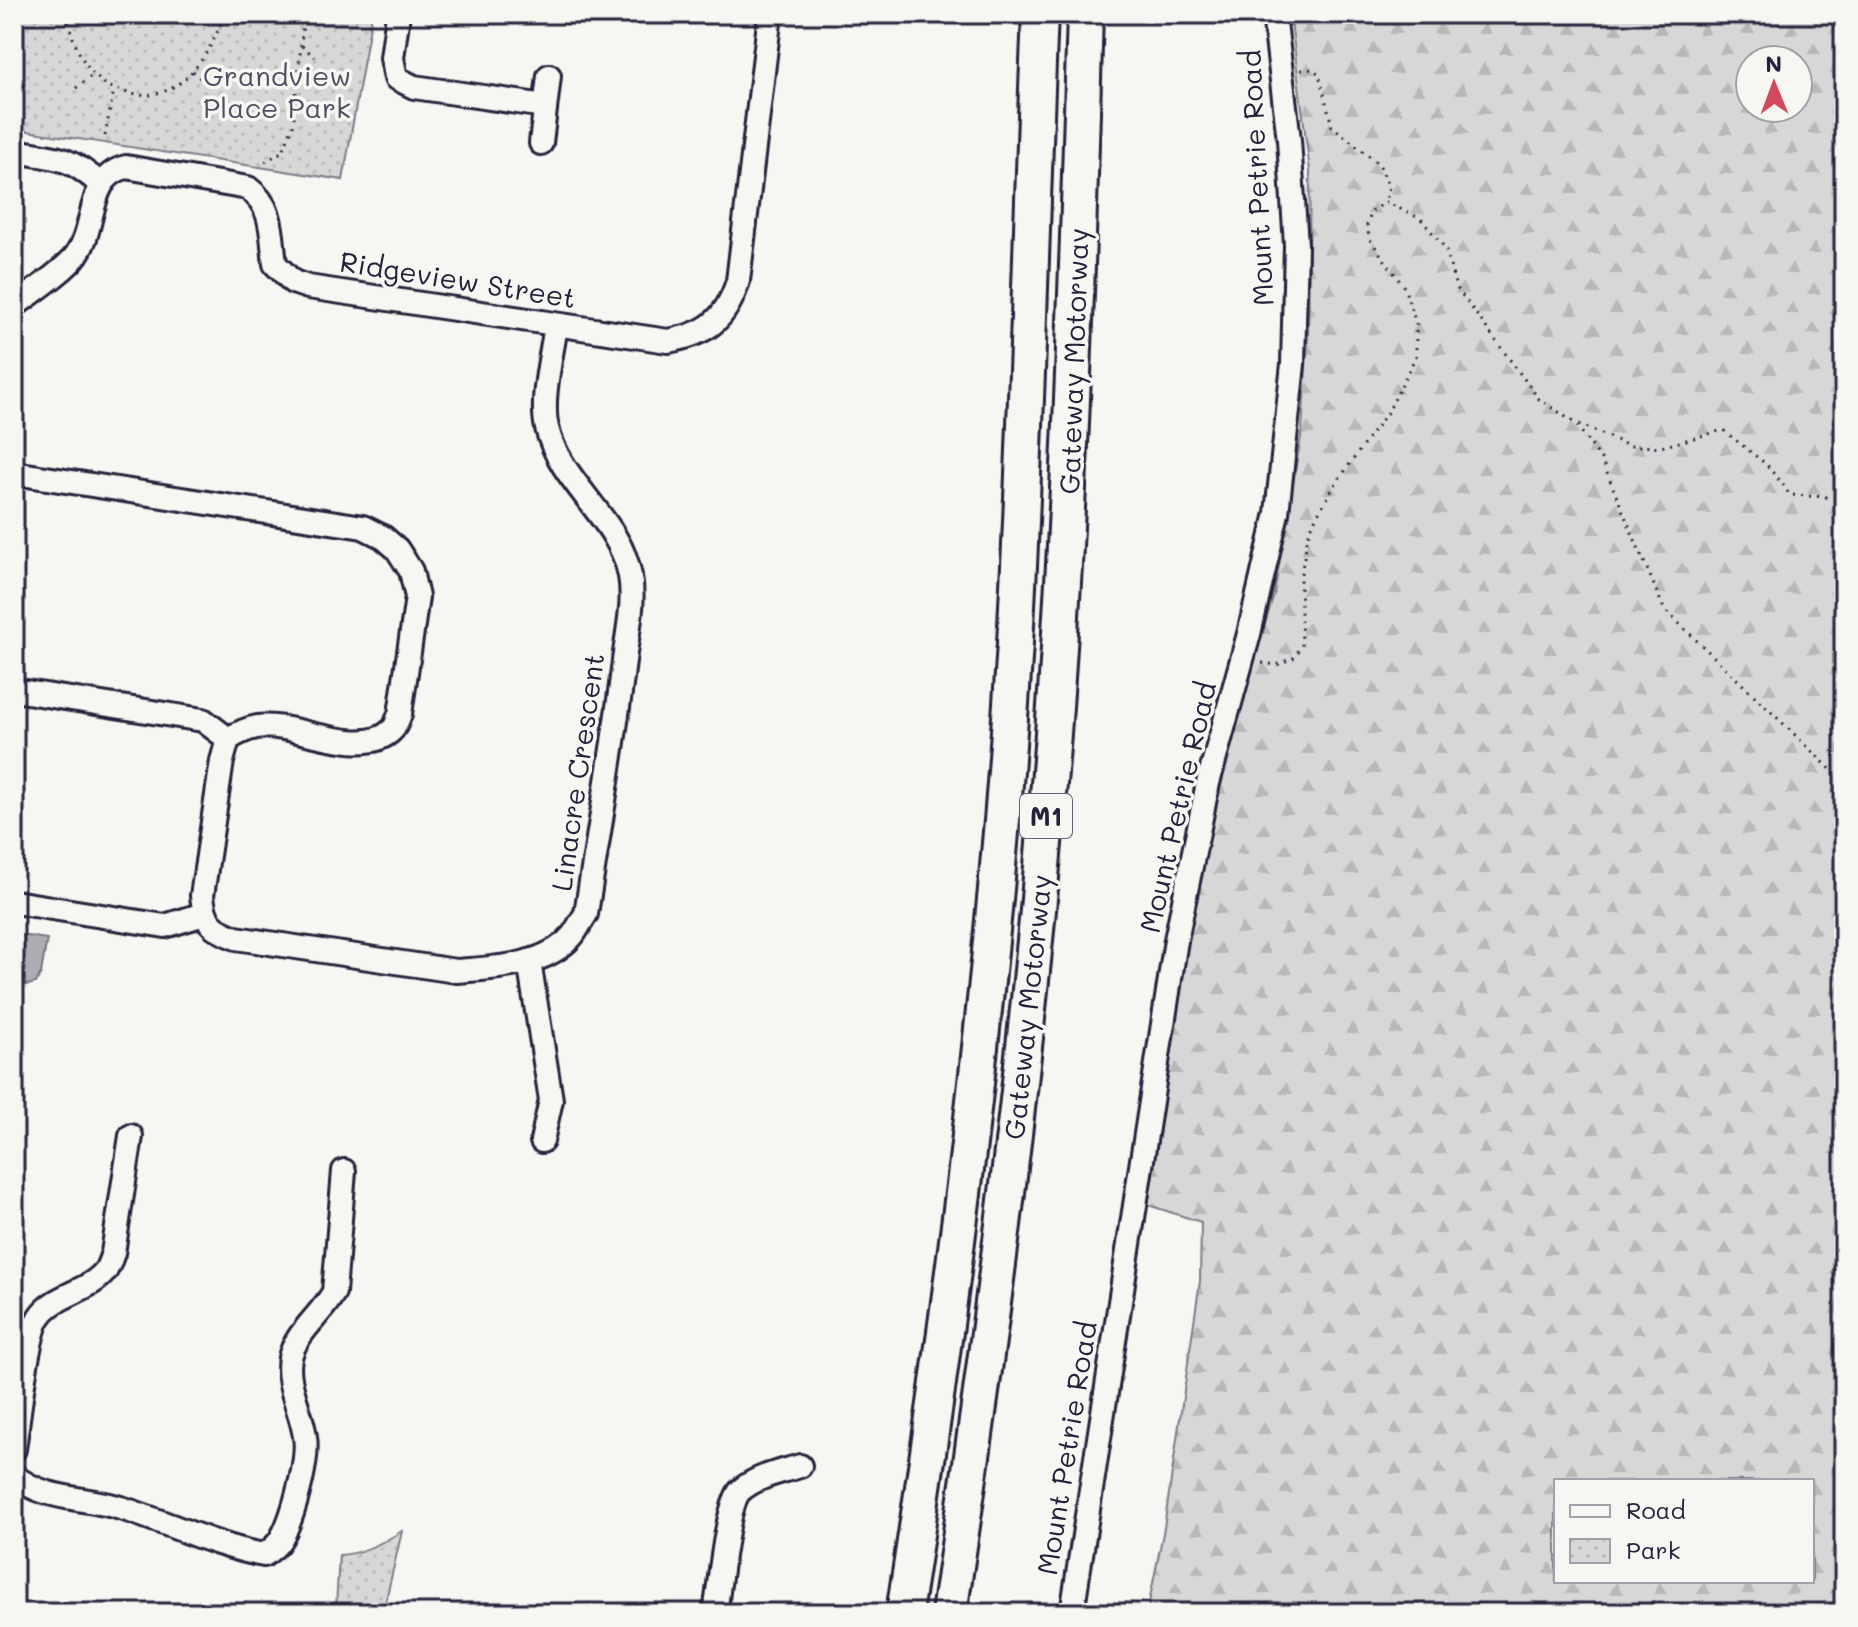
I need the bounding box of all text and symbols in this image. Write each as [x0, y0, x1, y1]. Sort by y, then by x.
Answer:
north arrow [1734, 44, 1814, 124]
street label: Mount Petrie Road [1231, 49, 1281, 307]
text: N [1765, 49, 1782, 78]
park label: Grandview Place Park [203, 57, 351, 125]
street label: Gateway Motorway [1050, 227, 1096, 495]
street label: Ridgeview Street [337, 243, 579, 315]
street label: Linacre Crescent [542, 651, 612, 893]
street label: Mount Petrie Road [1131, 678, 1223, 936]
road number: M1 [1020, 794, 1072, 838]
street label: Gateway Motorway [995, 873, 1059, 1141]
street label: Mount Petrie Road [1028, 1319, 1104, 1577]
legend [1554, 1479, 1814, 1583]
text: Road [1626, 1494, 1686, 1525]
text: Park [1626, 1534, 1680, 1565]

